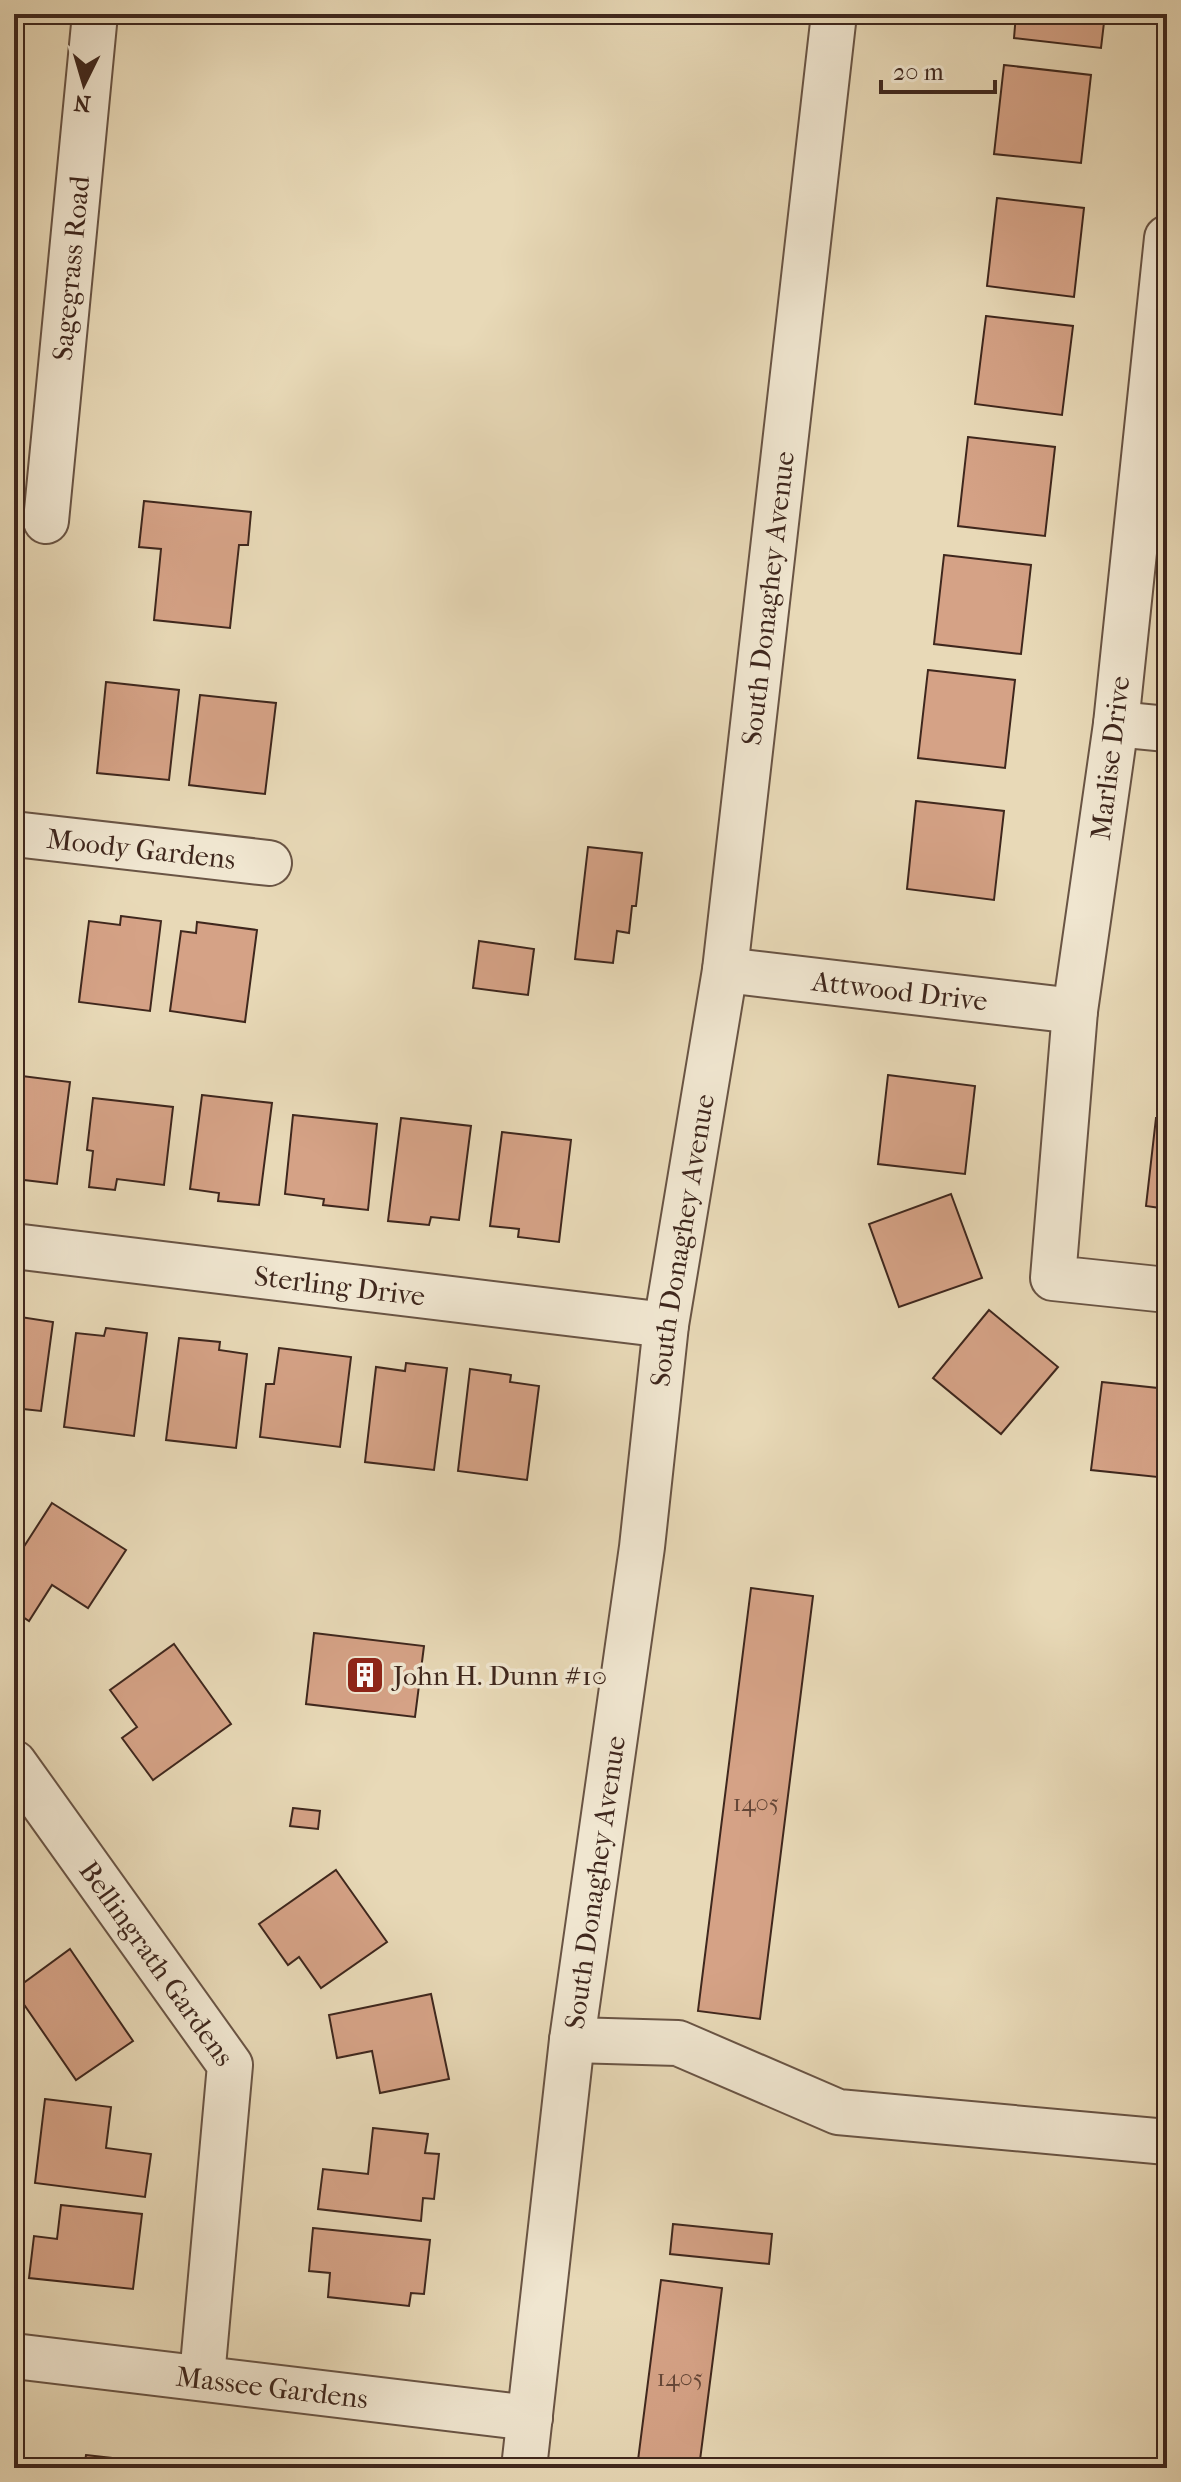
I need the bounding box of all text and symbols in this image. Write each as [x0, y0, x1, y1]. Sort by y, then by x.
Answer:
north arrow [44, 44, 124, 124]
scale bar [881, 44, 995, 94]
text: 20 m [893, 58, 944, 86]
text: N [73, 89, 92, 117]
street label: Sagegrass Road [45, 174, 96, 362]
street label: South Donaghey Avenue [734, 449, 801, 747]
street label: Marlise Drive [1084, 674, 1136, 842]
street label: Moody Gardens [45, 821, 237, 876]
street label: Attwood Drive [809, 964, 989, 1017]
street label: South Donaghey Avenue [643, 1091, 721, 1388]
street label: Sterling Drive [252, 1259, 427, 1312]
building icon: John H. Dunn #10 [344, 1654, 386, 1696]
place label: John H. Dunn #10 [391, 1659, 607, 1692]
street label: South Donaghey Avenue [557, 1733, 632, 2031]
house number: 1405 [733, 1789, 779, 1817]
street label: Bellingrath Gardens [73, 1854, 241, 2072]
street label: Massee Gardens [174, 2359, 370, 2415]
house number: 1405 [657, 2364, 703, 2392]

